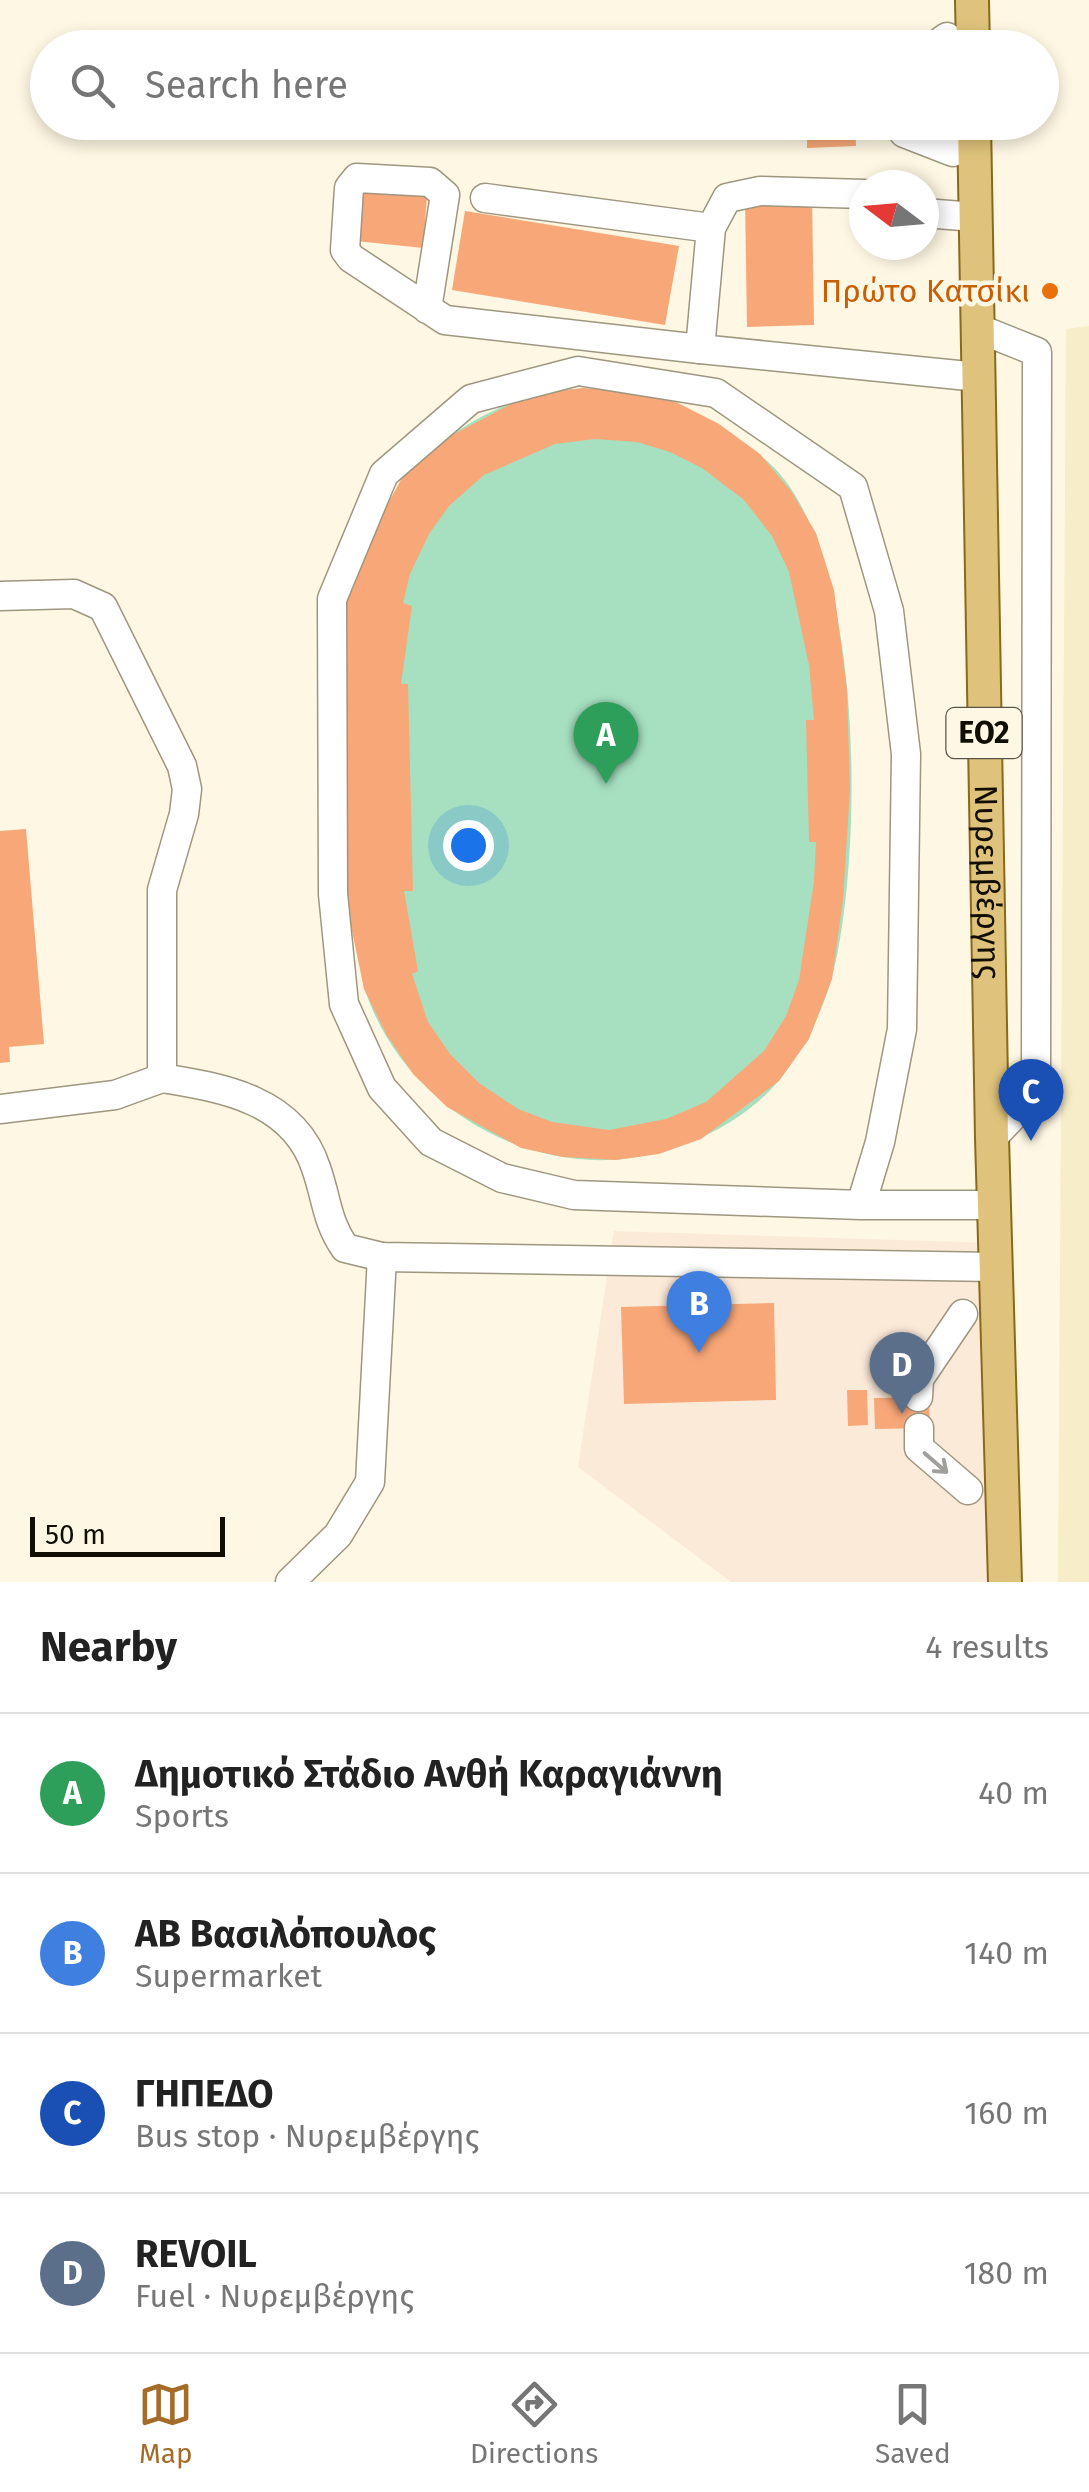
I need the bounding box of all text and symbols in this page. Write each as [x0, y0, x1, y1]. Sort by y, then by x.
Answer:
search box [30, 30, 1059, 140]
icon: search [65, 58, 120, 113]
text: Search here [145, 62, 348, 108]
north arrow [849, 170, 939, 260]
place label: Πρώτο Κατσίκι [821, 272, 1030, 310]
marker: Πρώτο Κατσίκι [1039, 280, 1061, 302]
pin: A [574, 702, 638, 784]
road number: ΕΟ2 [946, 708, 1022, 758]
street label: Νυρεμβέργης [967, 784, 1008, 980]
your location [443, 820, 494, 871]
pin: C [998, 1058, 1064, 1141]
pin: B [666, 1270, 732, 1353]
pin: D [870, 1332, 934, 1414]
one-way arrow [923, 1451, 949, 1473]
scale bar [30, 1512, 225, 1556]
text: 50 m [45, 1518, 106, 1551]
text: Nearby [40, 1622, 177, 1672]
text: 4 results [925, 1628, 1049, 1666]
text: Δημοτικό Στάδιο Ανθή Καραγιάννη [135, 1751, 723, 1797]
text: A [63, 1774, 82, 1812]
text: 40 m [978, 1774, 1049, 1812]
text: Sports [135, 1797, 229, 1835]
text: ΑΒ Βασιλόπουλος [135, 1911, 436, 1957]
text: B [63, 1934, 82, 1972]
text: 140 m [964, 1934, 1049, 1972]
text: Supermarket [135, 1957, 322, 1995]
text: ΓΗΠΕΔΟ [135, 2071, 274, 2117]
text: C [63, 2094, 82, 2132]
text: 160 m [964, 2094, 1049, 2132]
text: Bus stop · Νυρεμβέργης [135, 2117, 479, 2155]
text: REVOIL [135, 2231, 257, 2277]
text: D [62, 2254, 83, 2292]
text: 180 m [964, 2254, 1049, 2292]
text: Fuel · Νυρεμβέργης [135, 2277, 414, 2315]
tab: Map [138, 2377, 193, 2470]
tab: Directions [470, 2377, 598, 2470]
tab: Saved [875, 2377, 951, 2470]

